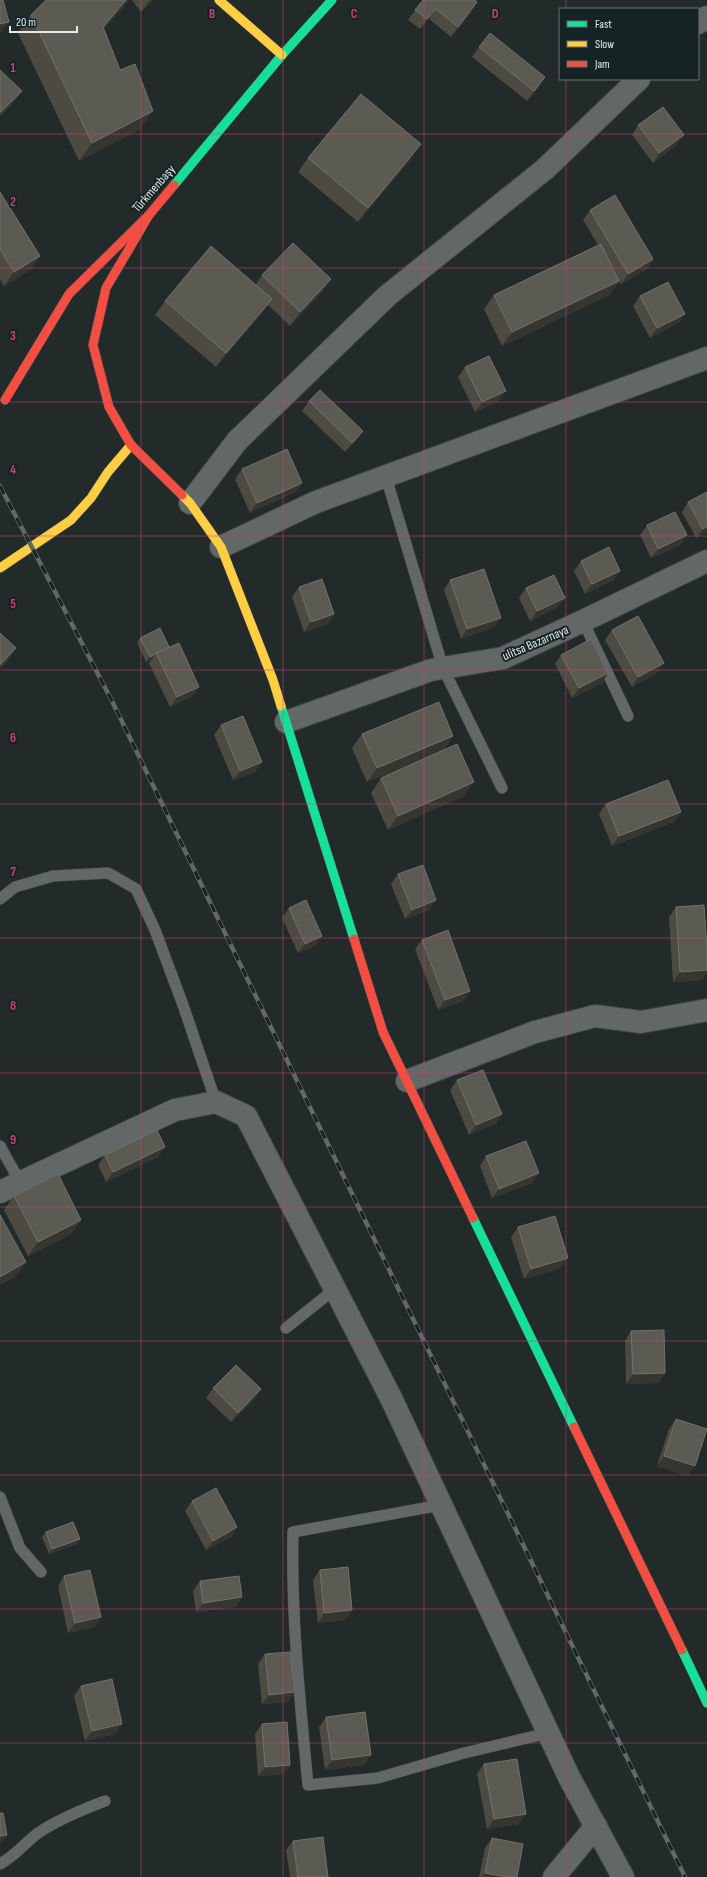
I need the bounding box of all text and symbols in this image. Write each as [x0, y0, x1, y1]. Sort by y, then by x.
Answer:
text: B [209, 6, 215, 22]
text: C [351, 6, 358, 22]
text: D [492, 6, 499, 22]
scale bar [10, 8, 77, 34]
legend [559, 8, 699, 80]
text: 20 m [16, 15, 36, 30]
text: Fast [595, 17, 612, 32]
text: Slow [595, 37, 614, 52]
text: Jam [594, 57, 610, 72]
text: 1 [10, 60, 16, 76]
street label: Türkmenbaşy [129, 162, 179, 216]
text: 2 [10, 194, 16, 210]
text: 3 [10, 328, 16, 344]
text: 4 [10, 462, 16, 478]
text: 5 [10, 596, 16, 612]
street label: ulitsa Bazarnaya [500, 622, 571, 664]
text: 6 [10, 730, 16, 746]
text: 7 [10, 864, 16, 880]
text: 8 [10, 998, 16, 1014]
text: 9 [10, 1132, 16, 1148]

